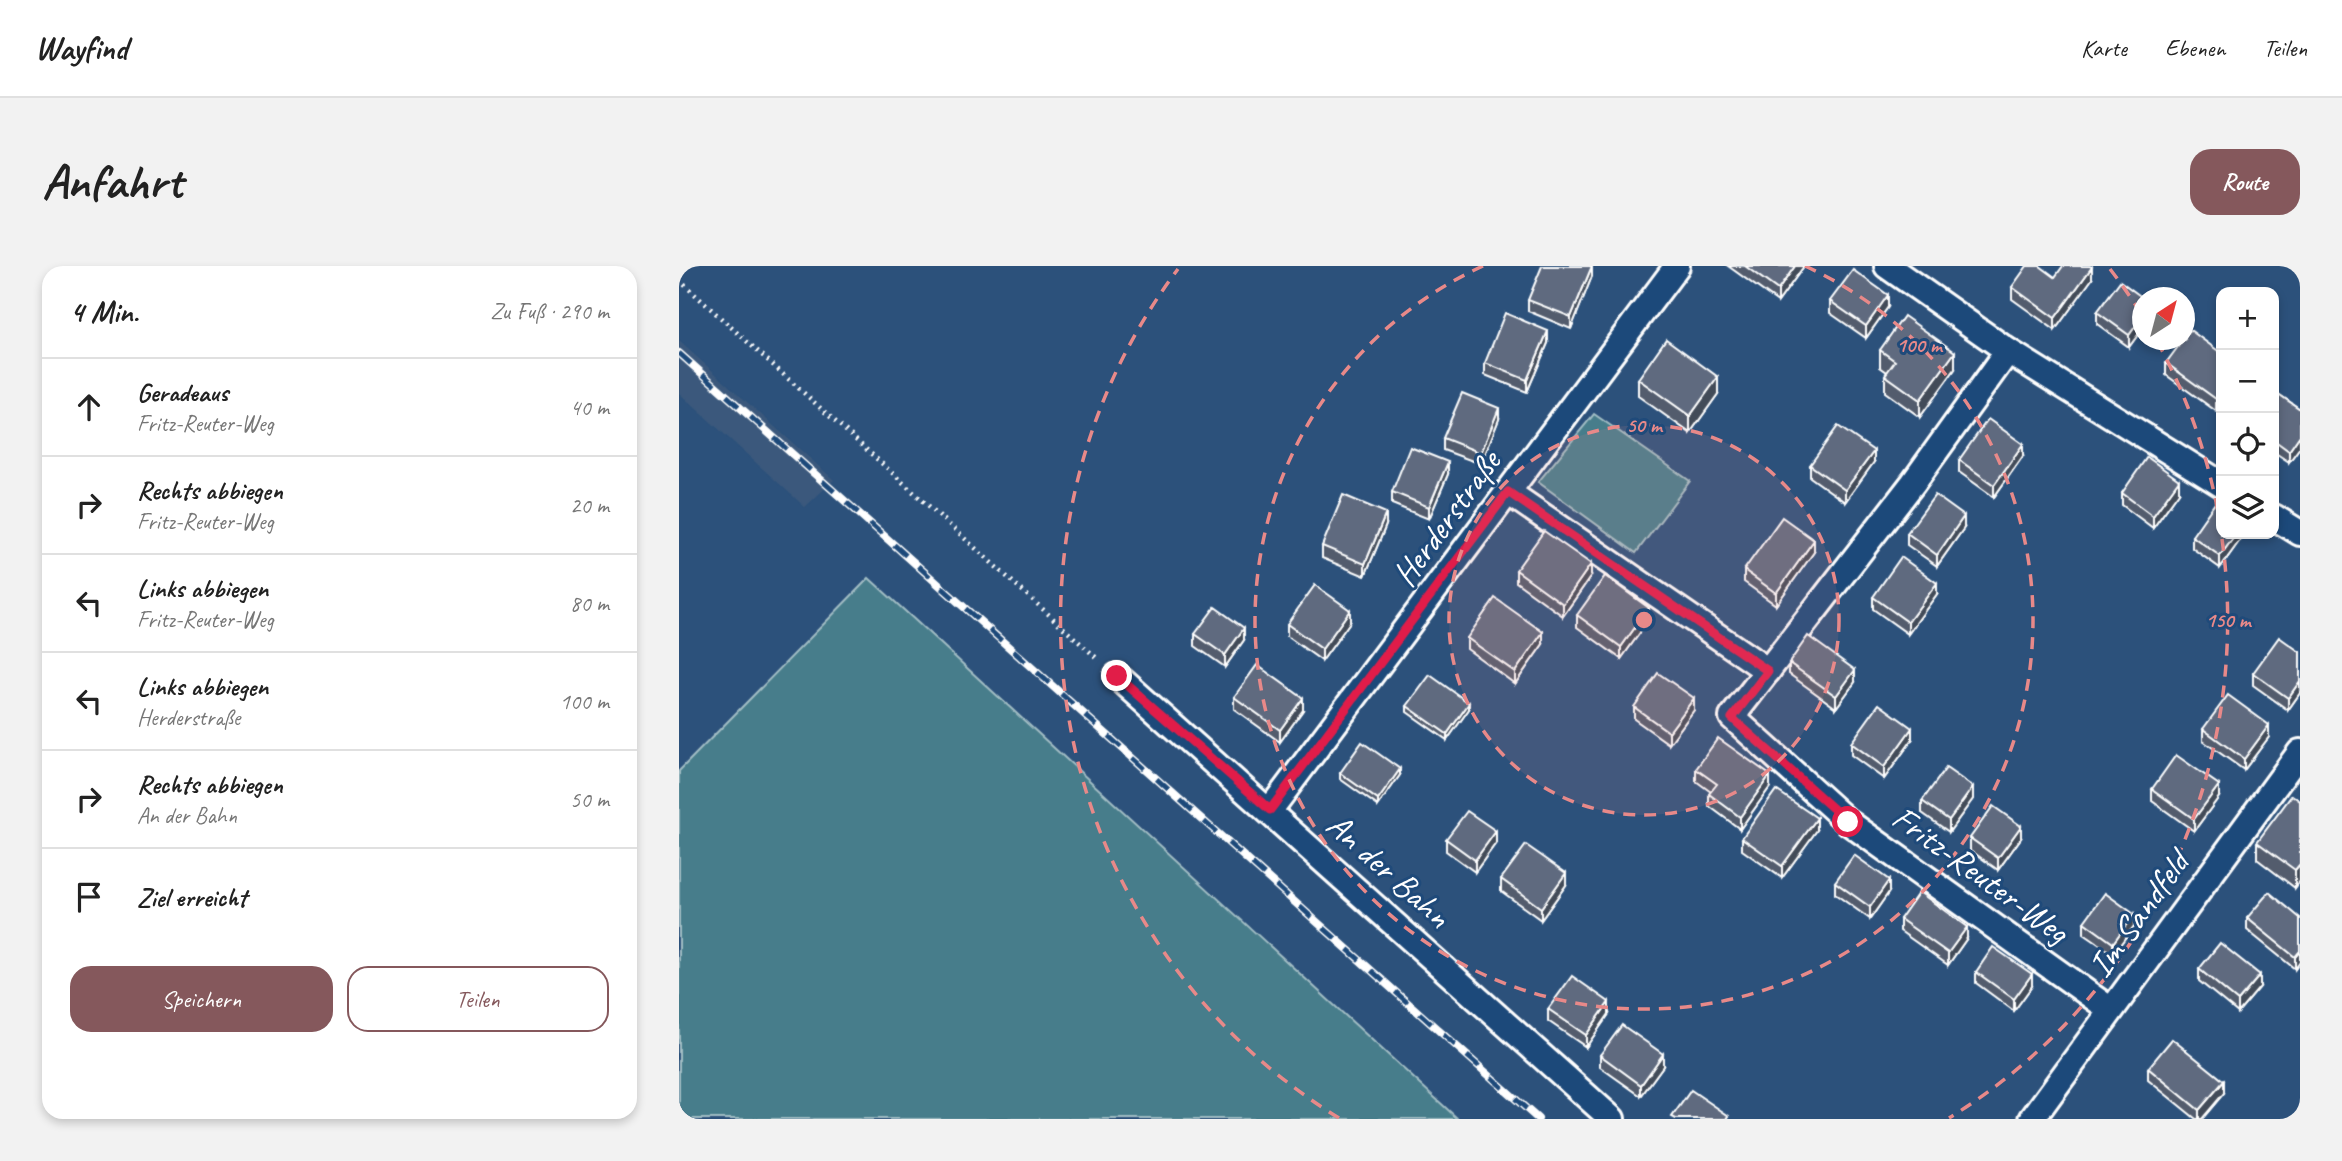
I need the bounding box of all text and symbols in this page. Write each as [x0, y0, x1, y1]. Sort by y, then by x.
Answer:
text: Wayfind [35, 27, 128, 69]
text: Karte [2081, 33, 2127, 63]
text: Ebenen [2165, 33, 2225, 63]
text: Teilen [2263, 33, 2307, 63]
button: Route [2190, 149, 2300, 215]
text: Anfahrt [42, 151, 182, 213]
north arrow [2132, 287, 2195, 350]
map controls [2216, 287, 2279, 539]
button: + [2216, 287, 2279, 350]
text: 4 Min. [70, 293, 139, 331]
text: Zu Fuß · 290 m [490, 297, 609, 326]
text: 100 m [1896, 332, 1944, 358]
button: − [2216, 350, 2279, 413]
text: Geradeaus [137, 376, 228, 409]
icon: ahead [70, 388, 108, 426]
text: 40 m [570, 393, 609, 422]
text: Fritz-Reuter-Weg [137, 409, 274, 438]
text: 50 m [1626, 412, 1664, 438]
button: locate [2216, 413, 2279, 476]
street label: Herderstraße [1382, 439, 1512, 595]
text: Rechts abbiegen [137, 474, 283, 507]
button: layers [2216, 476, 2279, 539]
icon: right [70, 486, 108, 524]
text: 20 m [570, 491, 609, 520]
text: Fritz-Reuter-Weg [137, 507, 274, 536]
text: Links abbiegen [137, 572, 268, 605]
icon: left [70, 584, 108, 622]
text: 80 m [570, 589, 609, 618]
text: Fritz-Reuter-Weg [137, 605, 274, 634]
text: 150 m [2205, 607, 2253, 633]
centre of rings [1632, 608, 1656, 632]
route end [1101, 660, 1132, 691]
text: Links abbiegen [137, 670, 268, 703]
icon: left [70, 682, 108, 720]
text: 100 m [560, 687, 609, 716]
text: Herderstraße [137, 703, 240, 732]
text: Rechts abbiegen [137, 768, 283, 801]
icon: right [70, 780, 108, 818]
text: 50 m [570, 785, 609, 814]
street label: Fritz-Reuter-Weg [1883, 795, 2079, 955]
text: An der Bahn [137, 801, 237, 830]
street label: An der Bahn [1317, 803, 1460, 938]
route start [1832, 806, 1863, 837]
street label: Im Sandfeld [2078, 838, 2202, 986]
icon: arrive [70, 878, 108, 916]
text: Ziel erreicht [137, 881, 247, 914]
button: Speichern [70, 966, 333, 1032]
button: Teilen [347, 966, 609, 1032]

